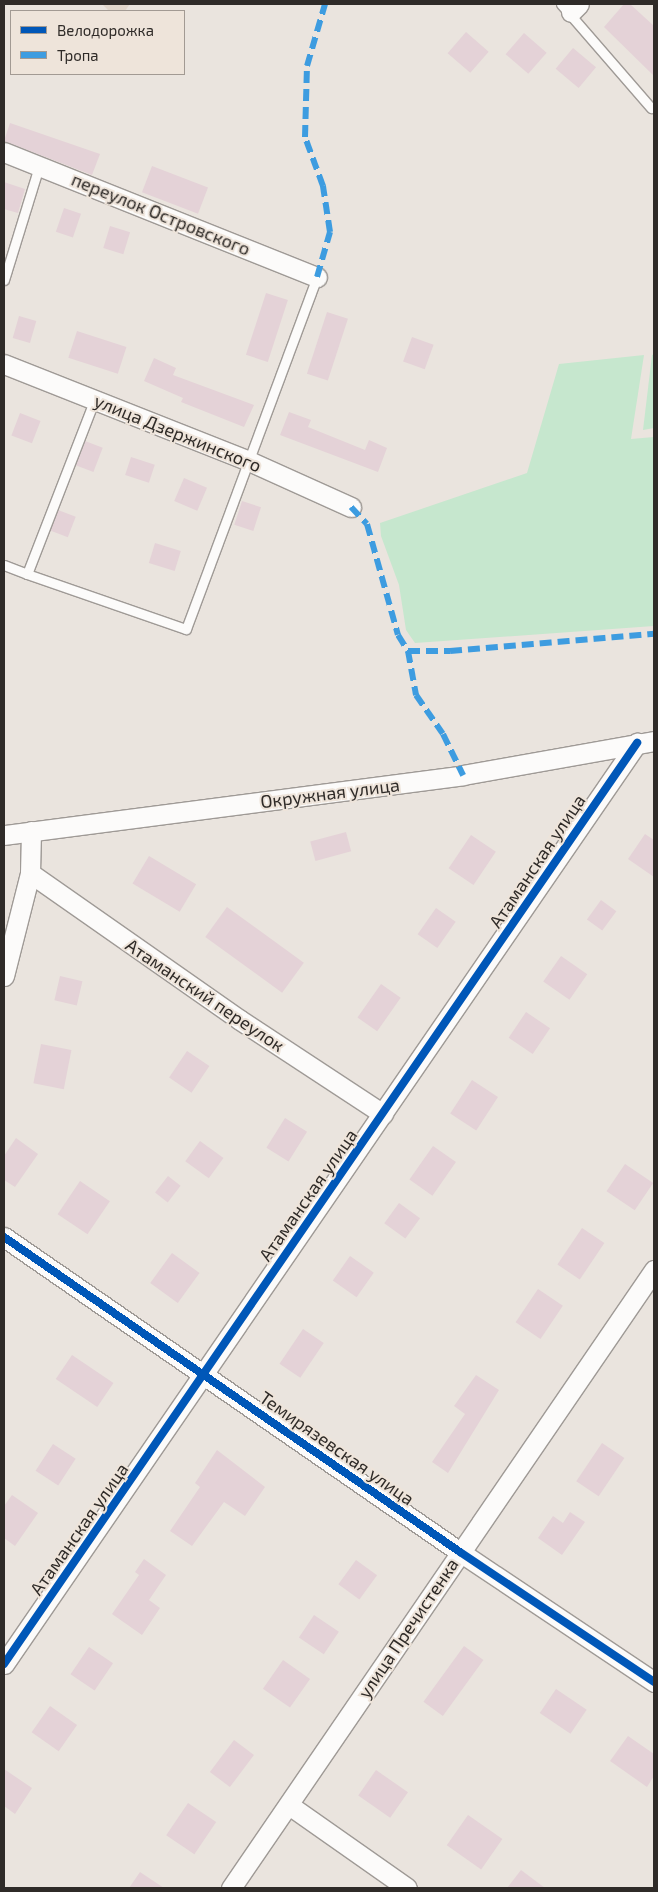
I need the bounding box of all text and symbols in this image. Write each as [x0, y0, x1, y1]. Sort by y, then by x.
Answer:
legend [10, 10, 185, 75]
text: Велодорожка [57, 21, 154, 39]
text: Тропа [57, 46, 99, 64]
street label: переулок Островского [69, 168, 253, 260]
street label: улица Дзержинского [91, 390, 265, 476]
street label: Окружная улица [259, 774, 401, 812]
street label: Атаманская улица [484, 790, 590, 932]
street label: Атаманский переулок [122, 934, 288, 1056]
street label: Атаманская улица [254, 1125, 362, 1265]
street label: Темирязевская улица [256, 1387, 418, 1509]
street label: Атаманская улица [25, 1459, 133, 1599]
street label: улица Пречистенка [353, 1554, 463, 1702]

